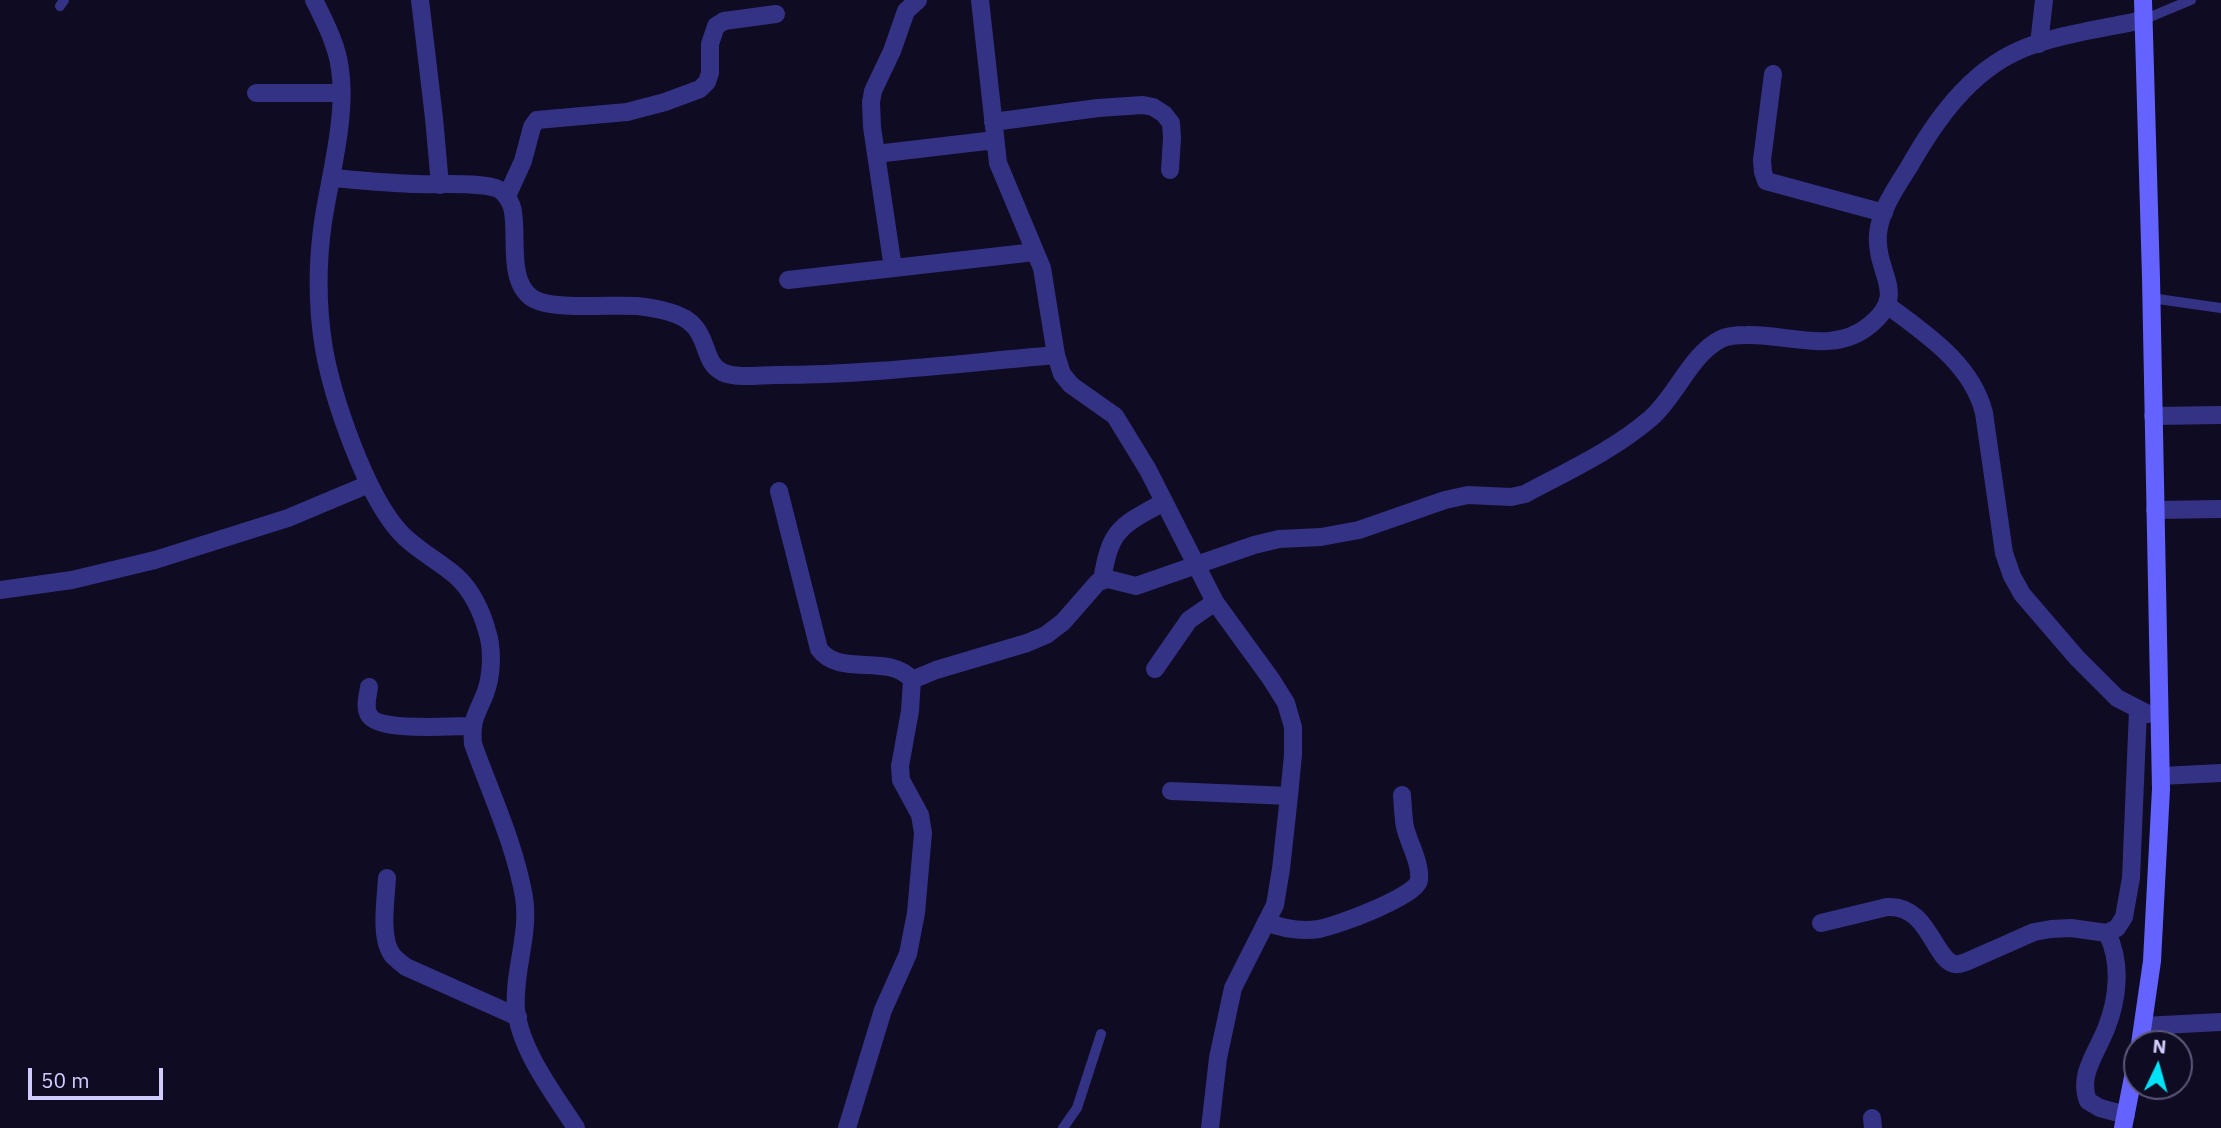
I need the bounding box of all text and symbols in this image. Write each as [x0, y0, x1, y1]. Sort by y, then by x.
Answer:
north arrow [2123, 1030, 2193, 1100]
text: N [2152, 1034, 2168, 1059]
scale bar [32, 1054, 166, 1098]
text: 50 m [41, 1066, 90, 1094]

